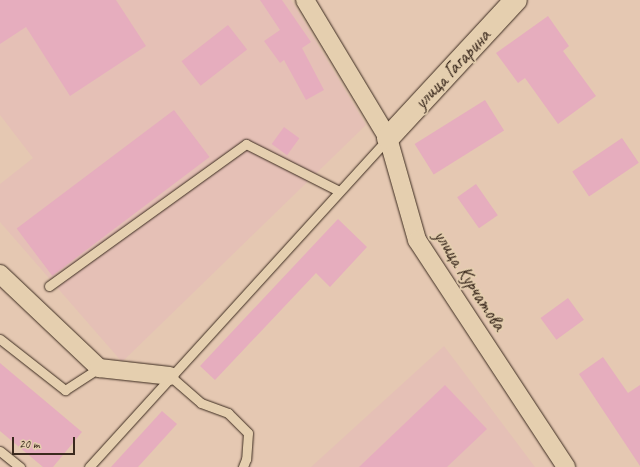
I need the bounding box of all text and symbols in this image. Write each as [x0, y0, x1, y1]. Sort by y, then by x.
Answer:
street label: улица Гагарина [408, 23, 496, 115]
street label: улица Курчатова [429, 225, 511, 335]
scale bar [14, 429, 77, 455]
text: 20 m [19, 436, 39, 452]

